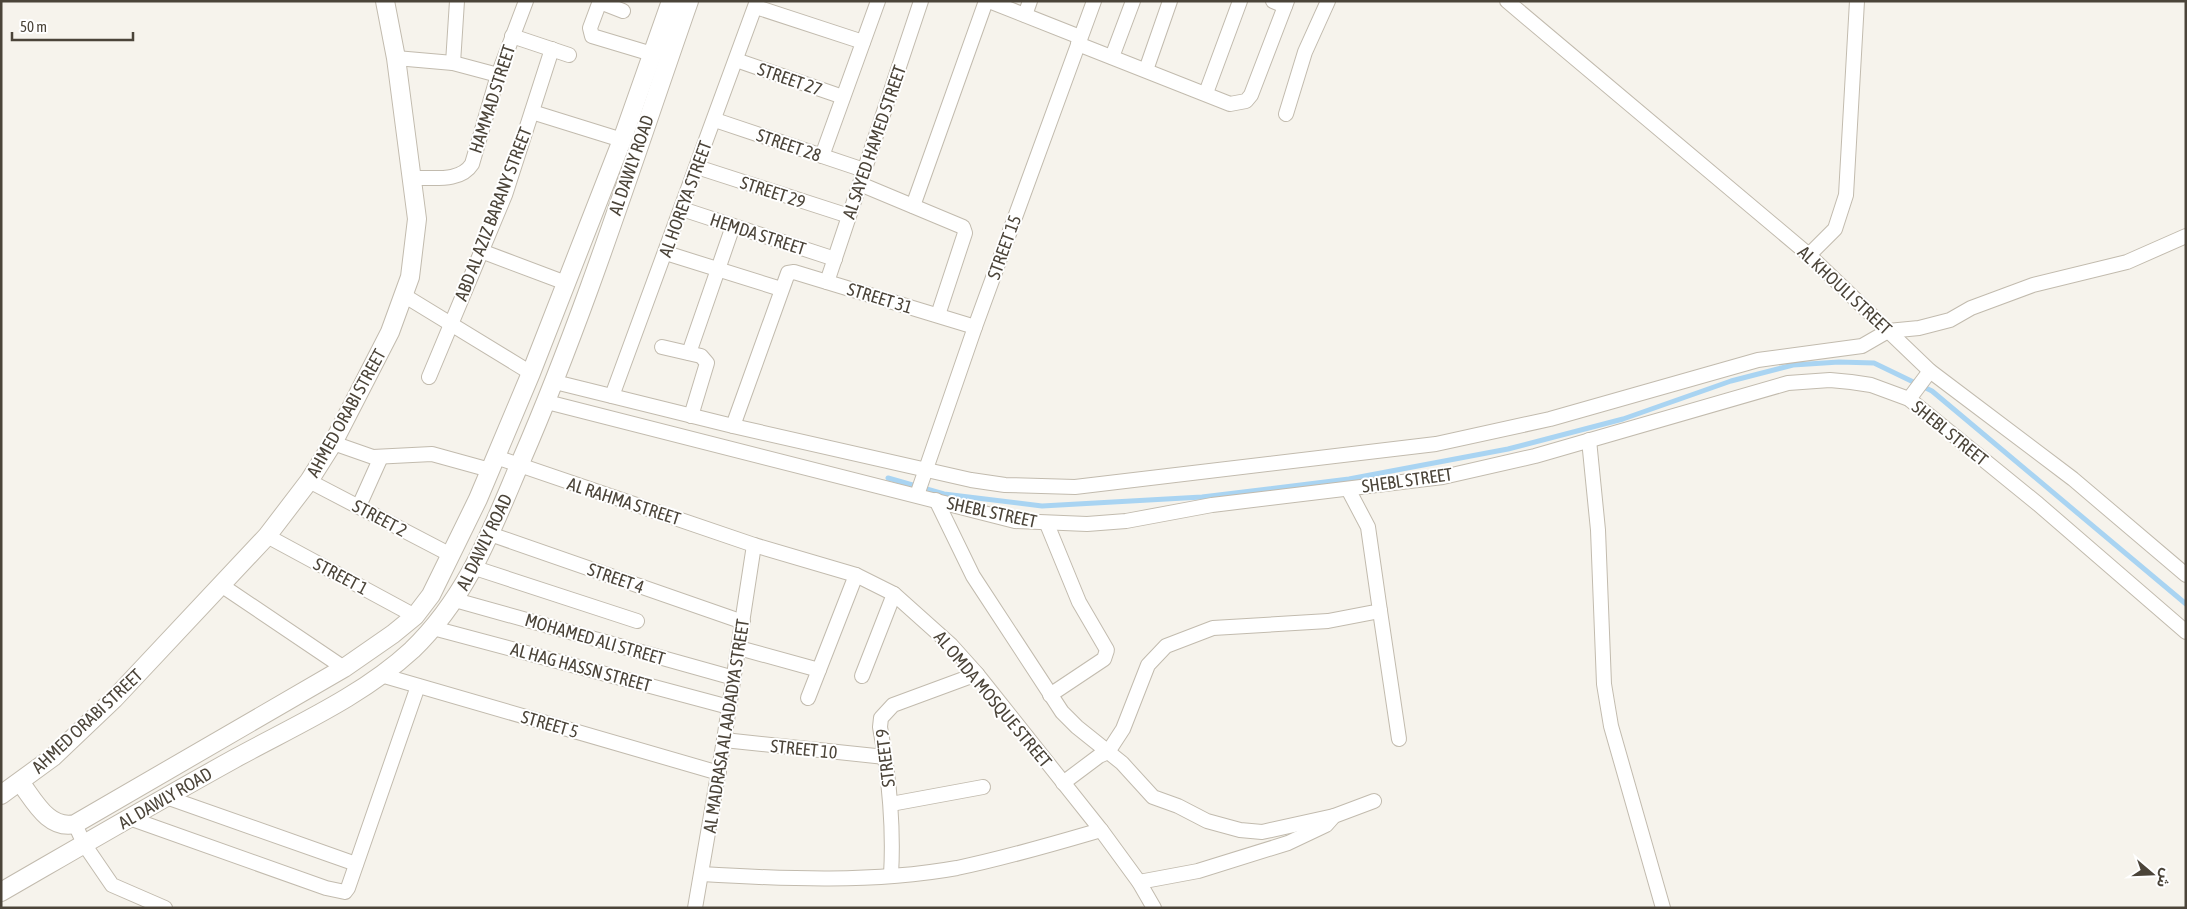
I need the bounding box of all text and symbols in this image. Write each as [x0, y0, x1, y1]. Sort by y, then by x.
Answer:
scale bar [12, 10, 134, 42]
text: 50 m [20, 18, 47, 35]
street label: HAMMAD STREET [465, 42, 519, 156]
street label: STREET 27 [755, 58, 825, 100]
street label: AL SAYED HAMED STREET [838, 62, 910, 222]
street label: AL DAWLY ROAD [604, 112, 658, 218]
street label: ABD AL AZIZ BARANY STREET [450, 124, 536, 304]
street label: STREET 28 [754, 124, 824, 166]
street label: AL HOREYA STREET [654, 138, 716, 260]
street label: STREET 29 [738, 172, 808, 212]
street label: HEMDA STREET [708, 209, 809, 259]
street label: STREET 15 [983, 212, 1025, 282]
street label: AL KHOULI STREET [1794, 241, 1896, 339]
street label: STREET 31 [845, 278, 915, 318]
street label: AHMED ORABI STREET [302, 345, 390, 481]
street label: SHEBL STREET [1908, 396, 1992, 470]
street label: SHEBL STREET [1360, 463, 1454, 497]
street label: AL RAHMA STREET [565, 473, 683, 529]
street label: AL DAWLY ROAD [452, 491, 516, 593]
street label: SHEBL STREET [945, 492, 1039, 532]
street label: STREET 2 [349, 495, 411, 541]
street label: STREET 1 [310, 553, 372, 599]
street label: STREET 4 [585, 559, 647, 597]
street label: MOHAMED ALI STREET [523, 609, 668, 669]
street label: AL MADRASA AL AADADYA STREET [699, 617, 753, 834]
street label: AL OMDA MOSQUE STREET [930, 627, 1056, 771]
street label: AL HAG HASSN STREET [508, 638, 654, 696]
street label: AHMED ORABI STREET [27, 664, 147, 778]
street label: STREET 5 [519, 706, 581, 742]
street label: STREET 9 [871, 728, 899, 788]
street label: STREET 10 [770, 735, 838, 763]
street label: AL DAWLY ROAD [115, 763, 215, 833]
north arrow [2127, 849, 2177, 899]
text: ش [2154, 867, 2175, 890]

